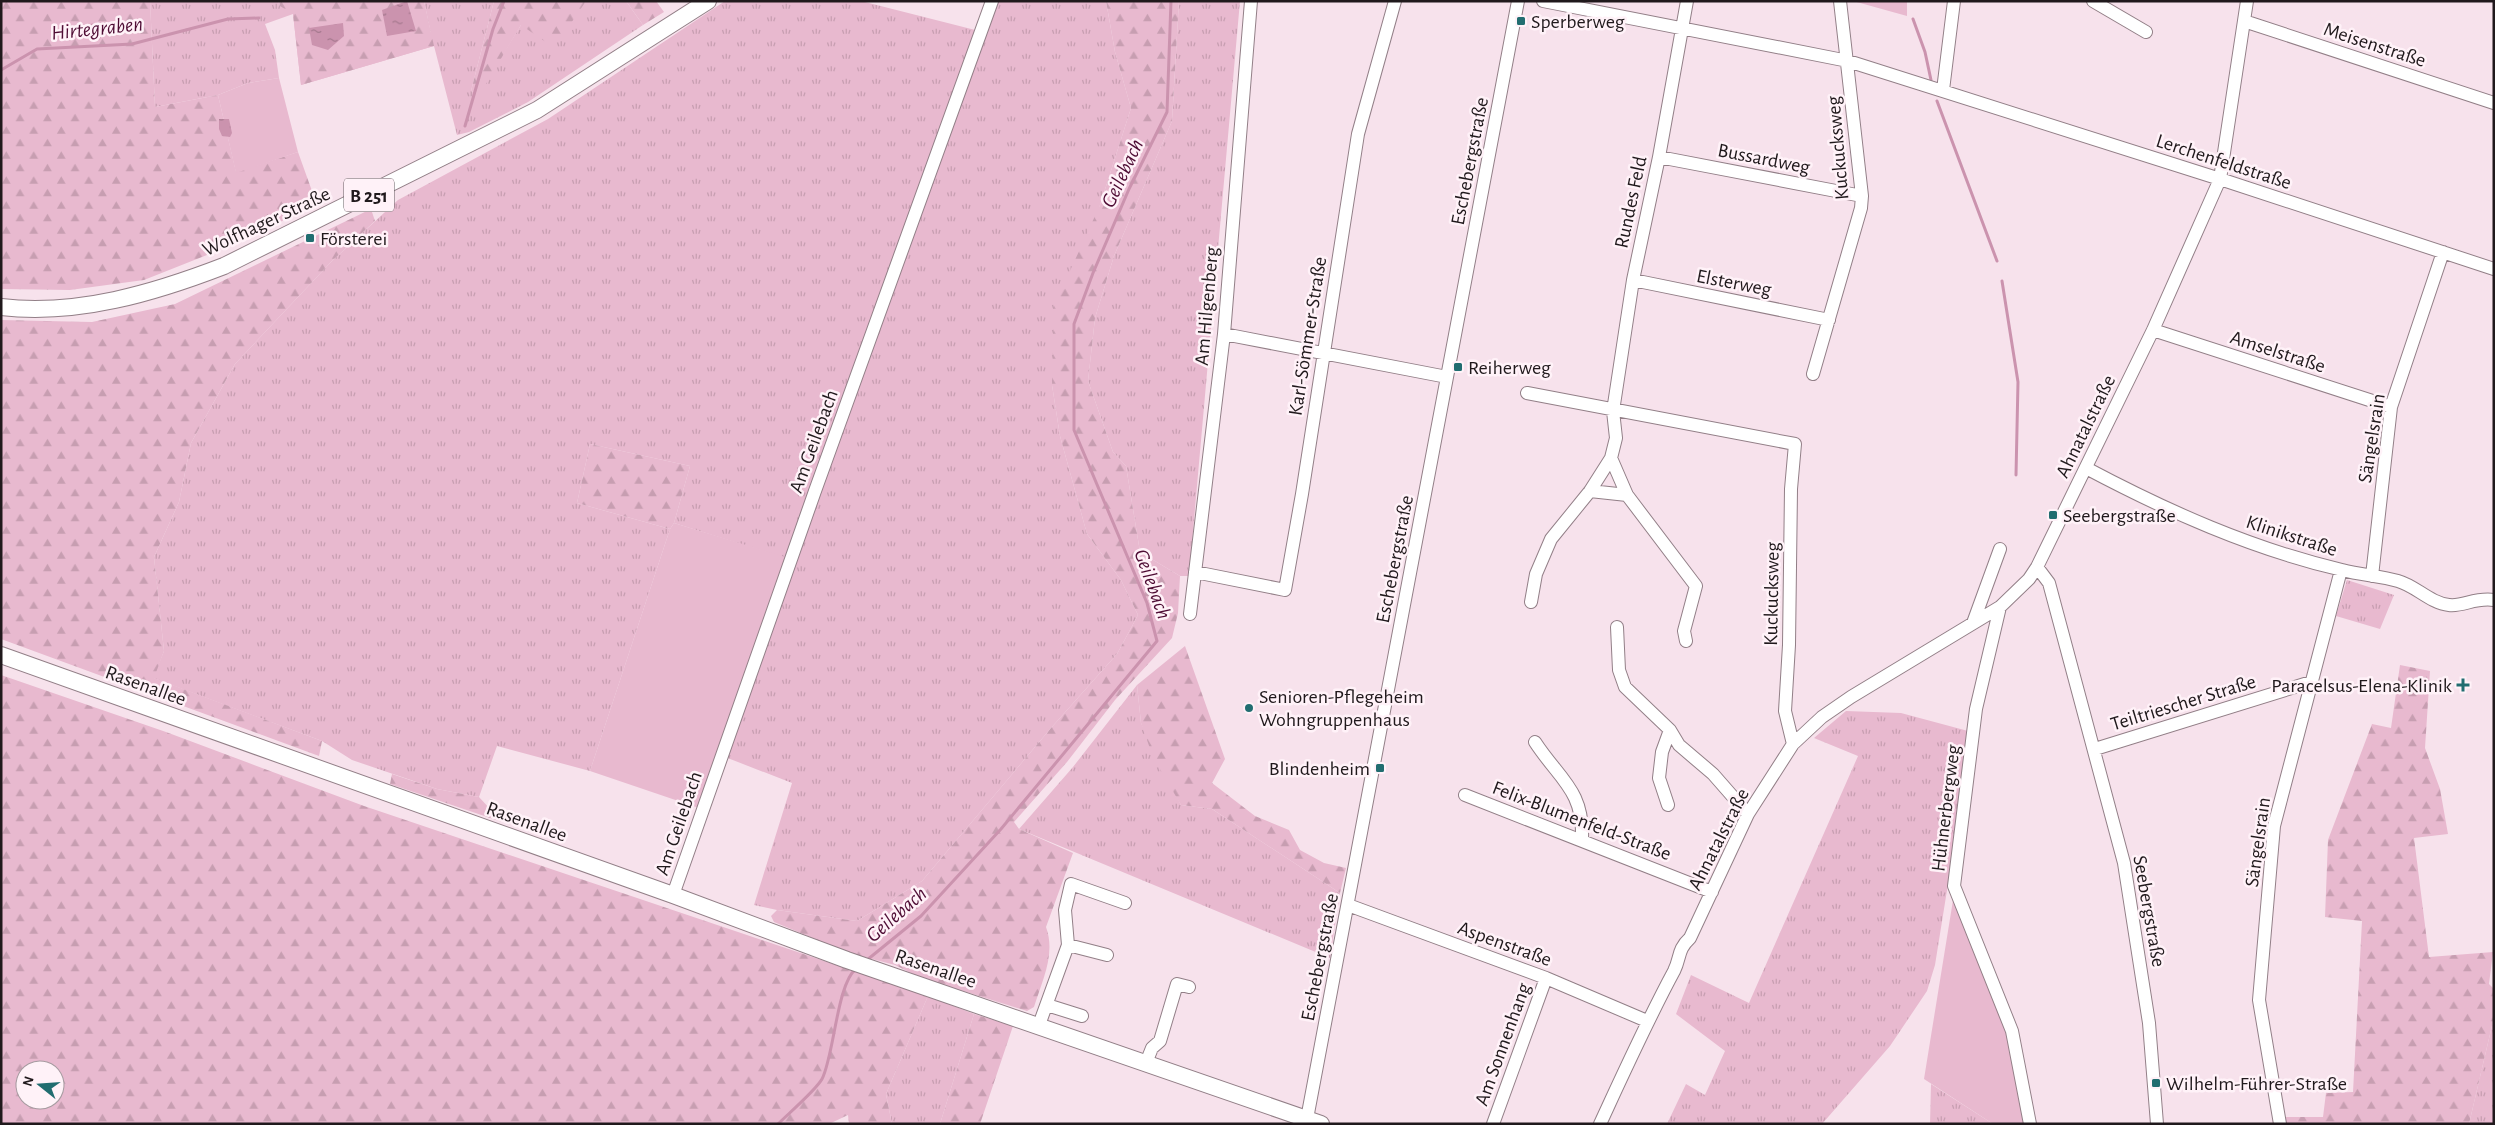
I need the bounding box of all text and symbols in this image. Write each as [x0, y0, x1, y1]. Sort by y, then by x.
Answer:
place label: Sperberweg [1531, 12, 1625, 32]
water label: Hirtegraben [50, 13, 144, 44]
marker: Sperberweg [1515, 15, 1527, 27]
street label: Meisenstraße [2321, 19, 2428, 71]
street label: Kuckucksweg [1823, 95, 1852, 201]
street label: Eschebergstraße [1448, 96, 1492, 227]
street label: Lerchenfeldstraße [2154, 131, 2294, 193]
water label: Geilebach [1098, 136, 1147, 211]
street label: Bussardweg [1716, 140, 1812, 178]
street label: Rundes Feld [1611, 154, 1651, 250]
road number: B 251 [344, 178, 394, 212]
street label: Wolfhager Straße [200, 184, 333, 260]
place label: Försterei [320, 229, 387, 249]
marker: Försterei [304, 232, 316, 244]
street label: Am Hilgenberg [1192, 246, 1222, 366]
street label: Karl-Sömmer-Straße [1286, 255, 1330, 417]
street label: Elsterweg [1695, 266, 1773, 300]
street label: Amselstraße [2228, 327, 2328, 377]
place label: Reiherweg [1468, 358, 1551, 378]
marker: Reiherweg [1452, 361, 1464, 373]
street label: Ahnatalstraße [2052, 372, 2119, 481]
street label: Am Geilebach [786, 387, 842, 496]
street label: Sängelsrain [2355, 392, 2389, 484]
street label: Eschebergstraße [1373, 494, 1417, 625]
place label: Seebergstraße [2063, 506, 2176, 526]
marker: Seebergstraße [2047, 509, 2059, 521]
street label: Klinikstraße [2244, 512, 2340, 560]
street label: Kuckucksweg [1761, 542, 1783, 646]
water label: Geilebach [1130, 546, 1175, 622]
street label: Rasenallee [103, 662, 189, 710]
street label: Teiltriescher Straße [2108, 671, 2258, 735]
place label: Paracelsus-Elena-Klinik [2271, 676, 2452, 696]
marker: Paracelsus-Elena-Klinik [2456, 678, 2470, 692]
place label: Senioren-Pflegeheim Wohngruppenhaus [1259, 687, 1424, 730]
marker: Senioren-Pflegeheim Wohngruppenhaus [1243, 702, 1255, 714]
street label: Hühnerbergweg [1928, 743, 1964, 873]
place label: Blindenheim [1269, 759, 1370, 779]
marker: Blindenheim [1374, 762, 1386, 774]
street label: Am Geilebach [652, 769, 706, 878]
street label: Felix-Blumenfeld-Straße [1490, 778, 1674, 864]
street label: Ahnatalstraße [1685, 785, 1753, 894]
street label: Sängelsrain [2242, 796, 2274, 888]
street label: Rasenallee [484, 798, 570, 846]
street label: Seebergstraße [2129, 854, 2169, 968]
water label: Geilebach [862, 883, 931, 946]
street label: Eschebergstraße [1298, 892, 1342, 1023]
street label: Aspenstraße [1455, 918, 1554, 970]
street label: Rasenallee [892, 946, 979, 992]
street label: Am Sonnenhang [1472, 980, 1534, 1108]
north arrow [15, 1060, 65, 1110]
place label: Wilhelm-Führer-Straße [2166, 1074, 2347, 1094]
text: N [20, 1075, 37, 1088]
marker: Wilhelm-Führer-Straße [2150, 1077, 2162, 1089]

